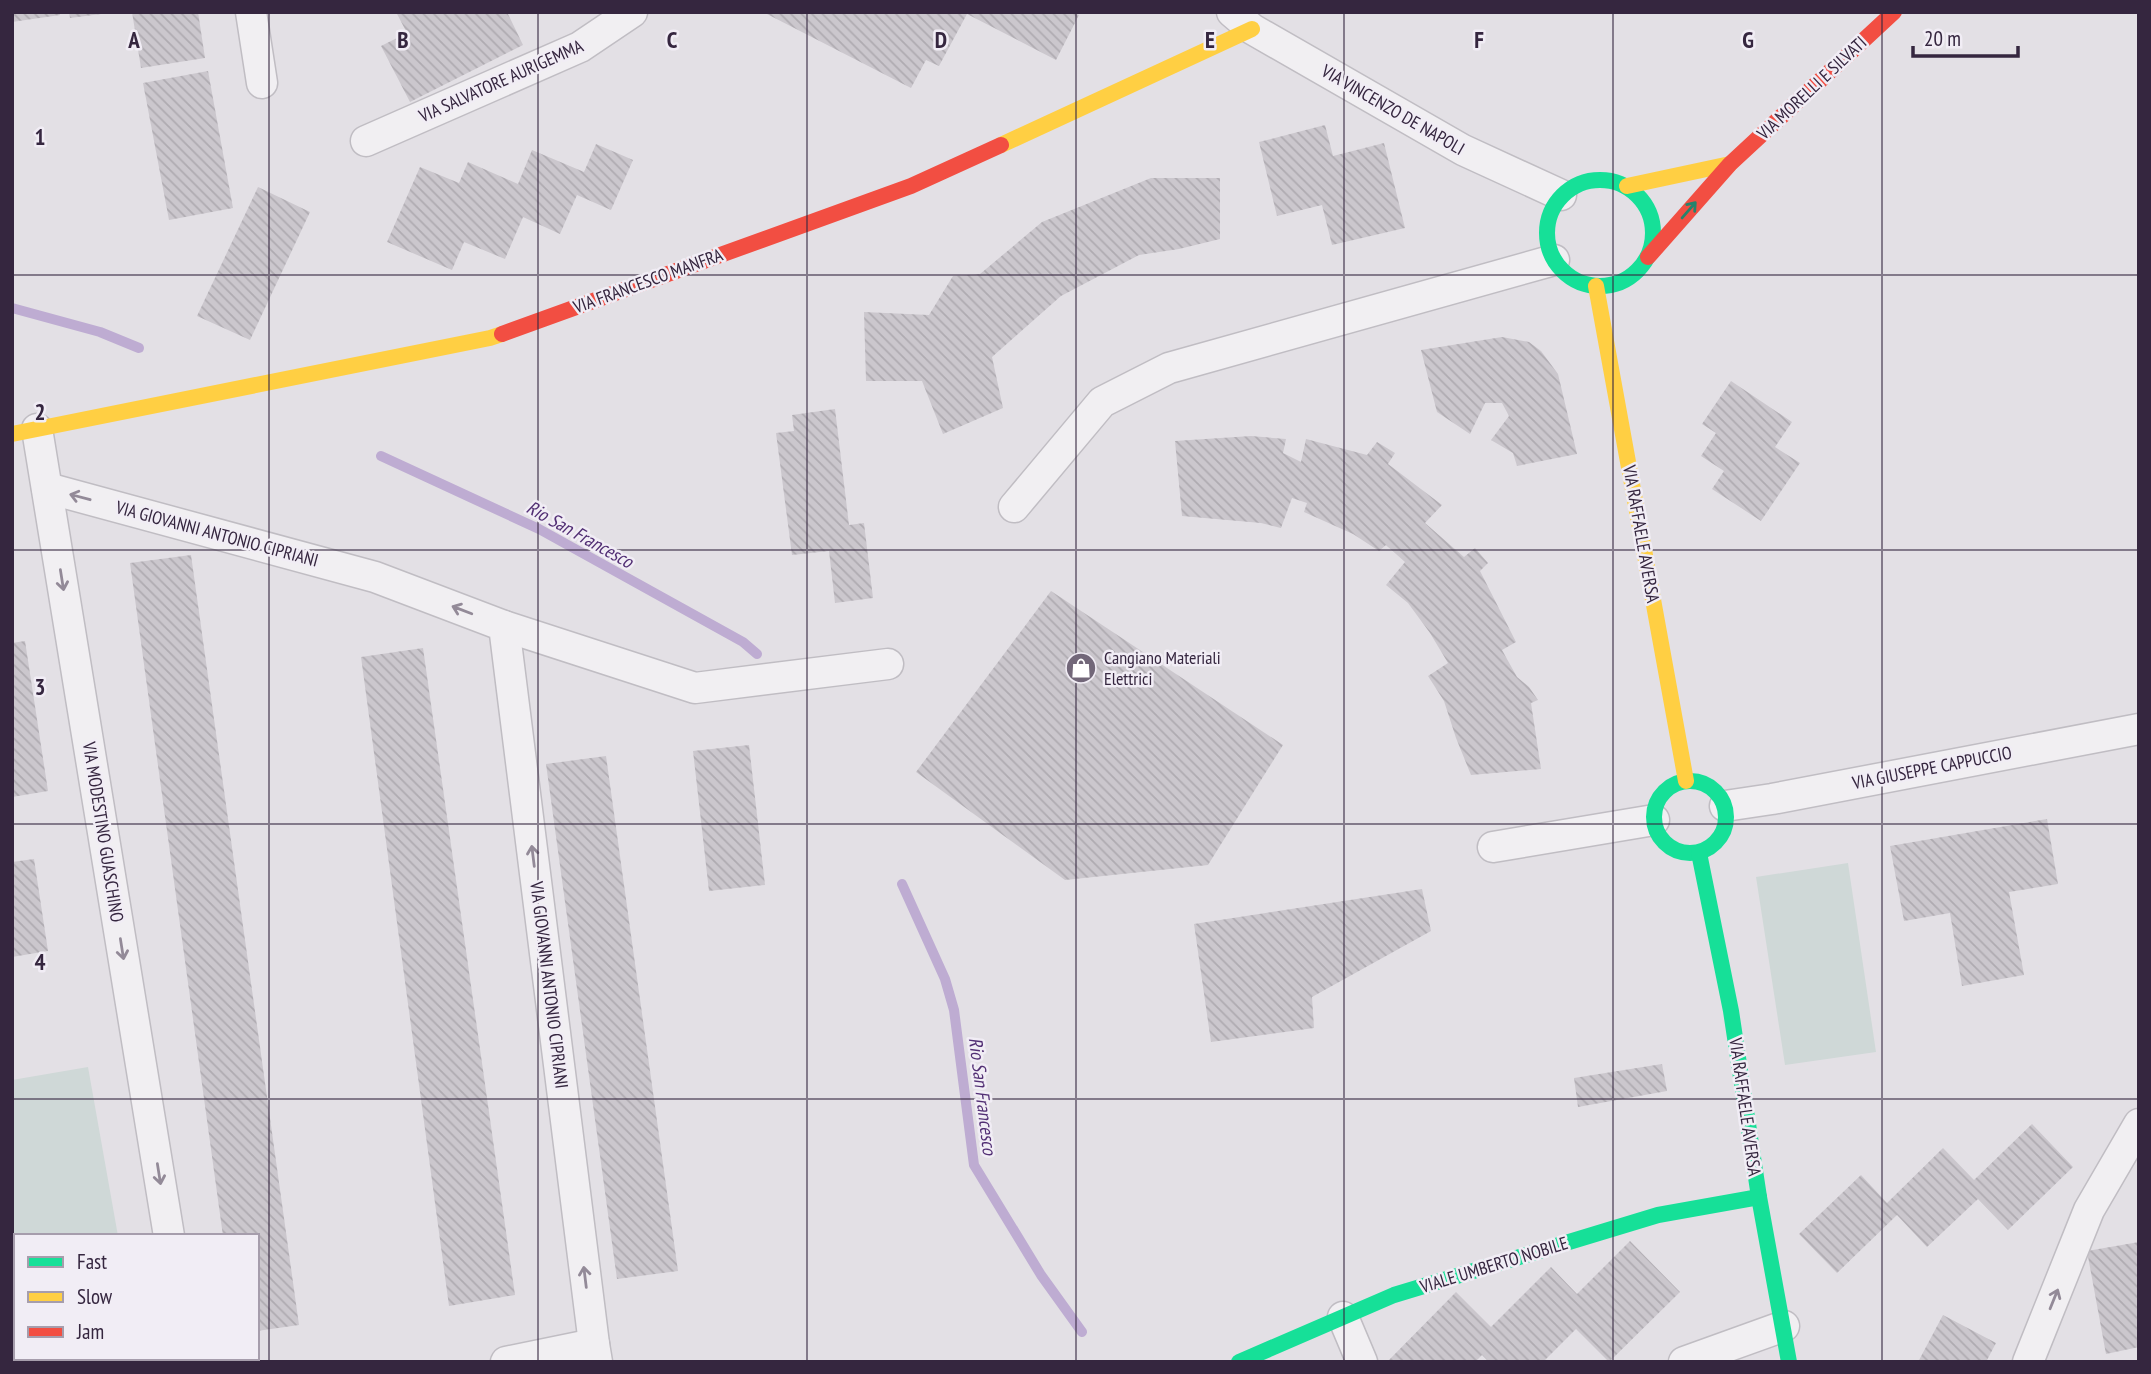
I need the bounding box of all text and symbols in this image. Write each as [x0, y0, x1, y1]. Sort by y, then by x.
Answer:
scale bar [1913, 14, 2018, 58]
text: A [127, 25, 140, 54]
text: B [397, 25, 409, 54]
text: C [667, 25, 678, 54]
text: D [935, 25, 947, 54]
text: E [1205, 25, 1215, 54]
text: F [1474, 25, 1484, 54]
text: G [1742, 25, 1754, 54]
text: 20 m [1924, 25, 1961, 52]
street label: VIA MORELLI E SILVATI [1751, 31, 1871, 145]
street label: VIA SALVATORE AURIGEMMA [414, 34, 587, 128]
street label: VIA VINCENZO DE NAPOLI [1317, 59, 1469, 160]
text: 1 [35, 122, 46, 151]
one-way arrow [1681, 201, 1697, 219]
street label: VIA FRANCESCO MANFRA [569, 243, 726, 319]
text: 2 [35, 397, 46, 426]
street label: VIA RAFFAELE AVERSA [1618, 462, 1665, 605]
one-way arrow [69, 490, 92, 503]
street label: VIA GIOVANNI ANTONIO CIPRIANI [112, 495, 321, 572]
water label: Rio San Francesco [523, 495, 639, 574]
one-way arrow [56, 568, 69, 591]
one-way arrow [452, 603, 474, 616]
place label: Cangiano Materiali Elettrici [1104, 646, 1221, 690]
shop icon: Cangiano Materiali Elettrici [1064, 651, 1098, 685]
text: 3 [35, 672, 46, 701]
street label: VIA MODESTINO GUASCHINO [78, 739, 129, 924]
street label: VIA GIUSEPPE CAPPUCCIO [1849, 741, 2014, 794]
one-way arrow [526, 845, 539, 868]
street label: VIA GIOVANNI ANTONIO CIPRIANI [525, 879, 574, 1090]
one-way arrow [116, 937, 129, 960]
text: 4 [35, 947, 46, 976]
street label: VIA RAFFAELE AVERSA [1724, 1035, 1767, 1178]
water label: Rio San Francesco [964, 1036, 1002, 1158]
one-way arrow [153, 1162, 166, 1185]
street label: VIALE UMBERTO NOBILE [1416, 1231, 1571, 1298]
legend [14, 1234, 259, 1360]
text: Fast [77, 1248, 107, 1275]
one-way arrow [579, 1266, 592, 1288]
text: Slow [77, 1283, 113, 1310]
one-way arrow [2049, 1289, 2062, 1310]
text: Jam [76, 1318, 104, 1345]

